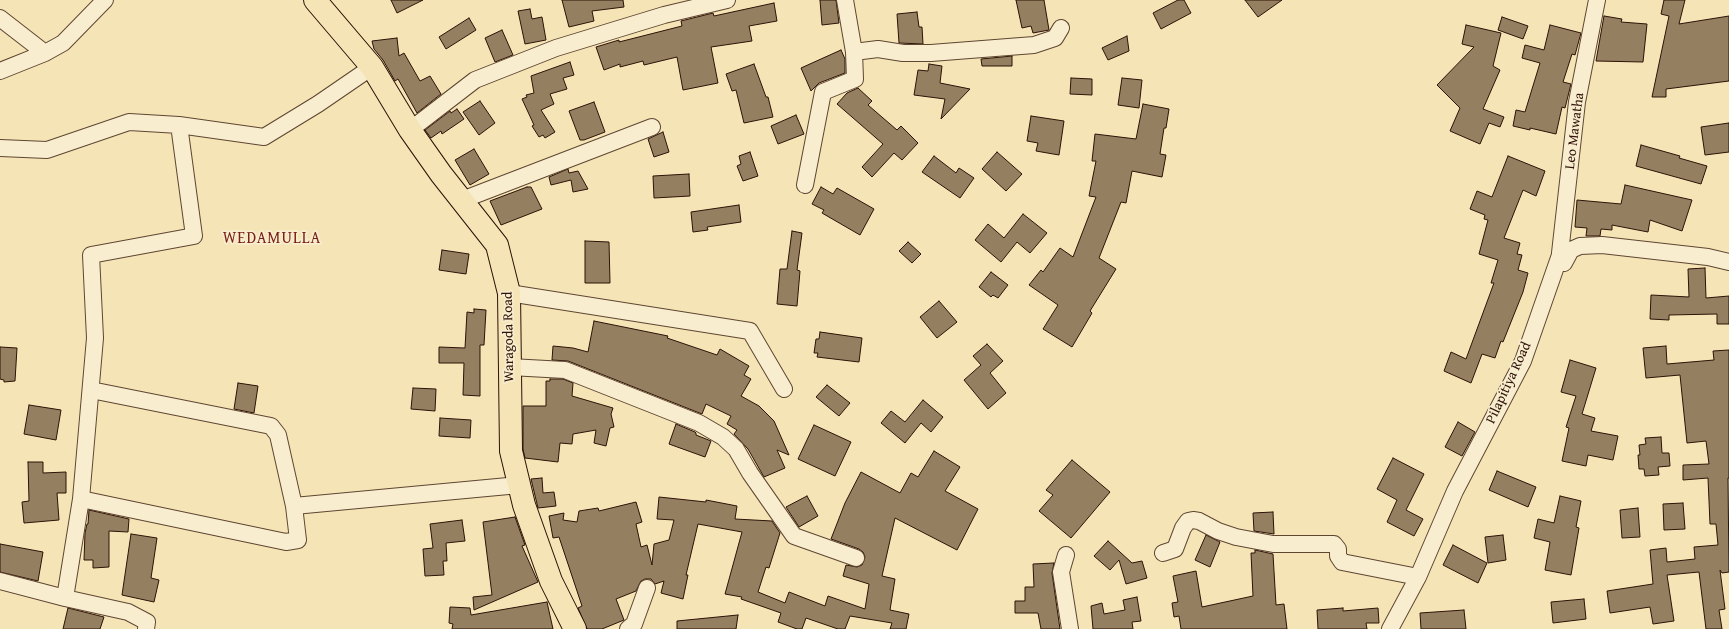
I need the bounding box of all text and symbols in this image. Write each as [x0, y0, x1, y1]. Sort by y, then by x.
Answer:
street label: Leo Mawatha [1562, 92, 1588, 170]
district label: WEDAMULLA [223, 229, 321, 249]
street label: Waragoda Road [500, 291, 518, 383]
street label: Pilapitiya Road [1483, 340, 1535, 426]

